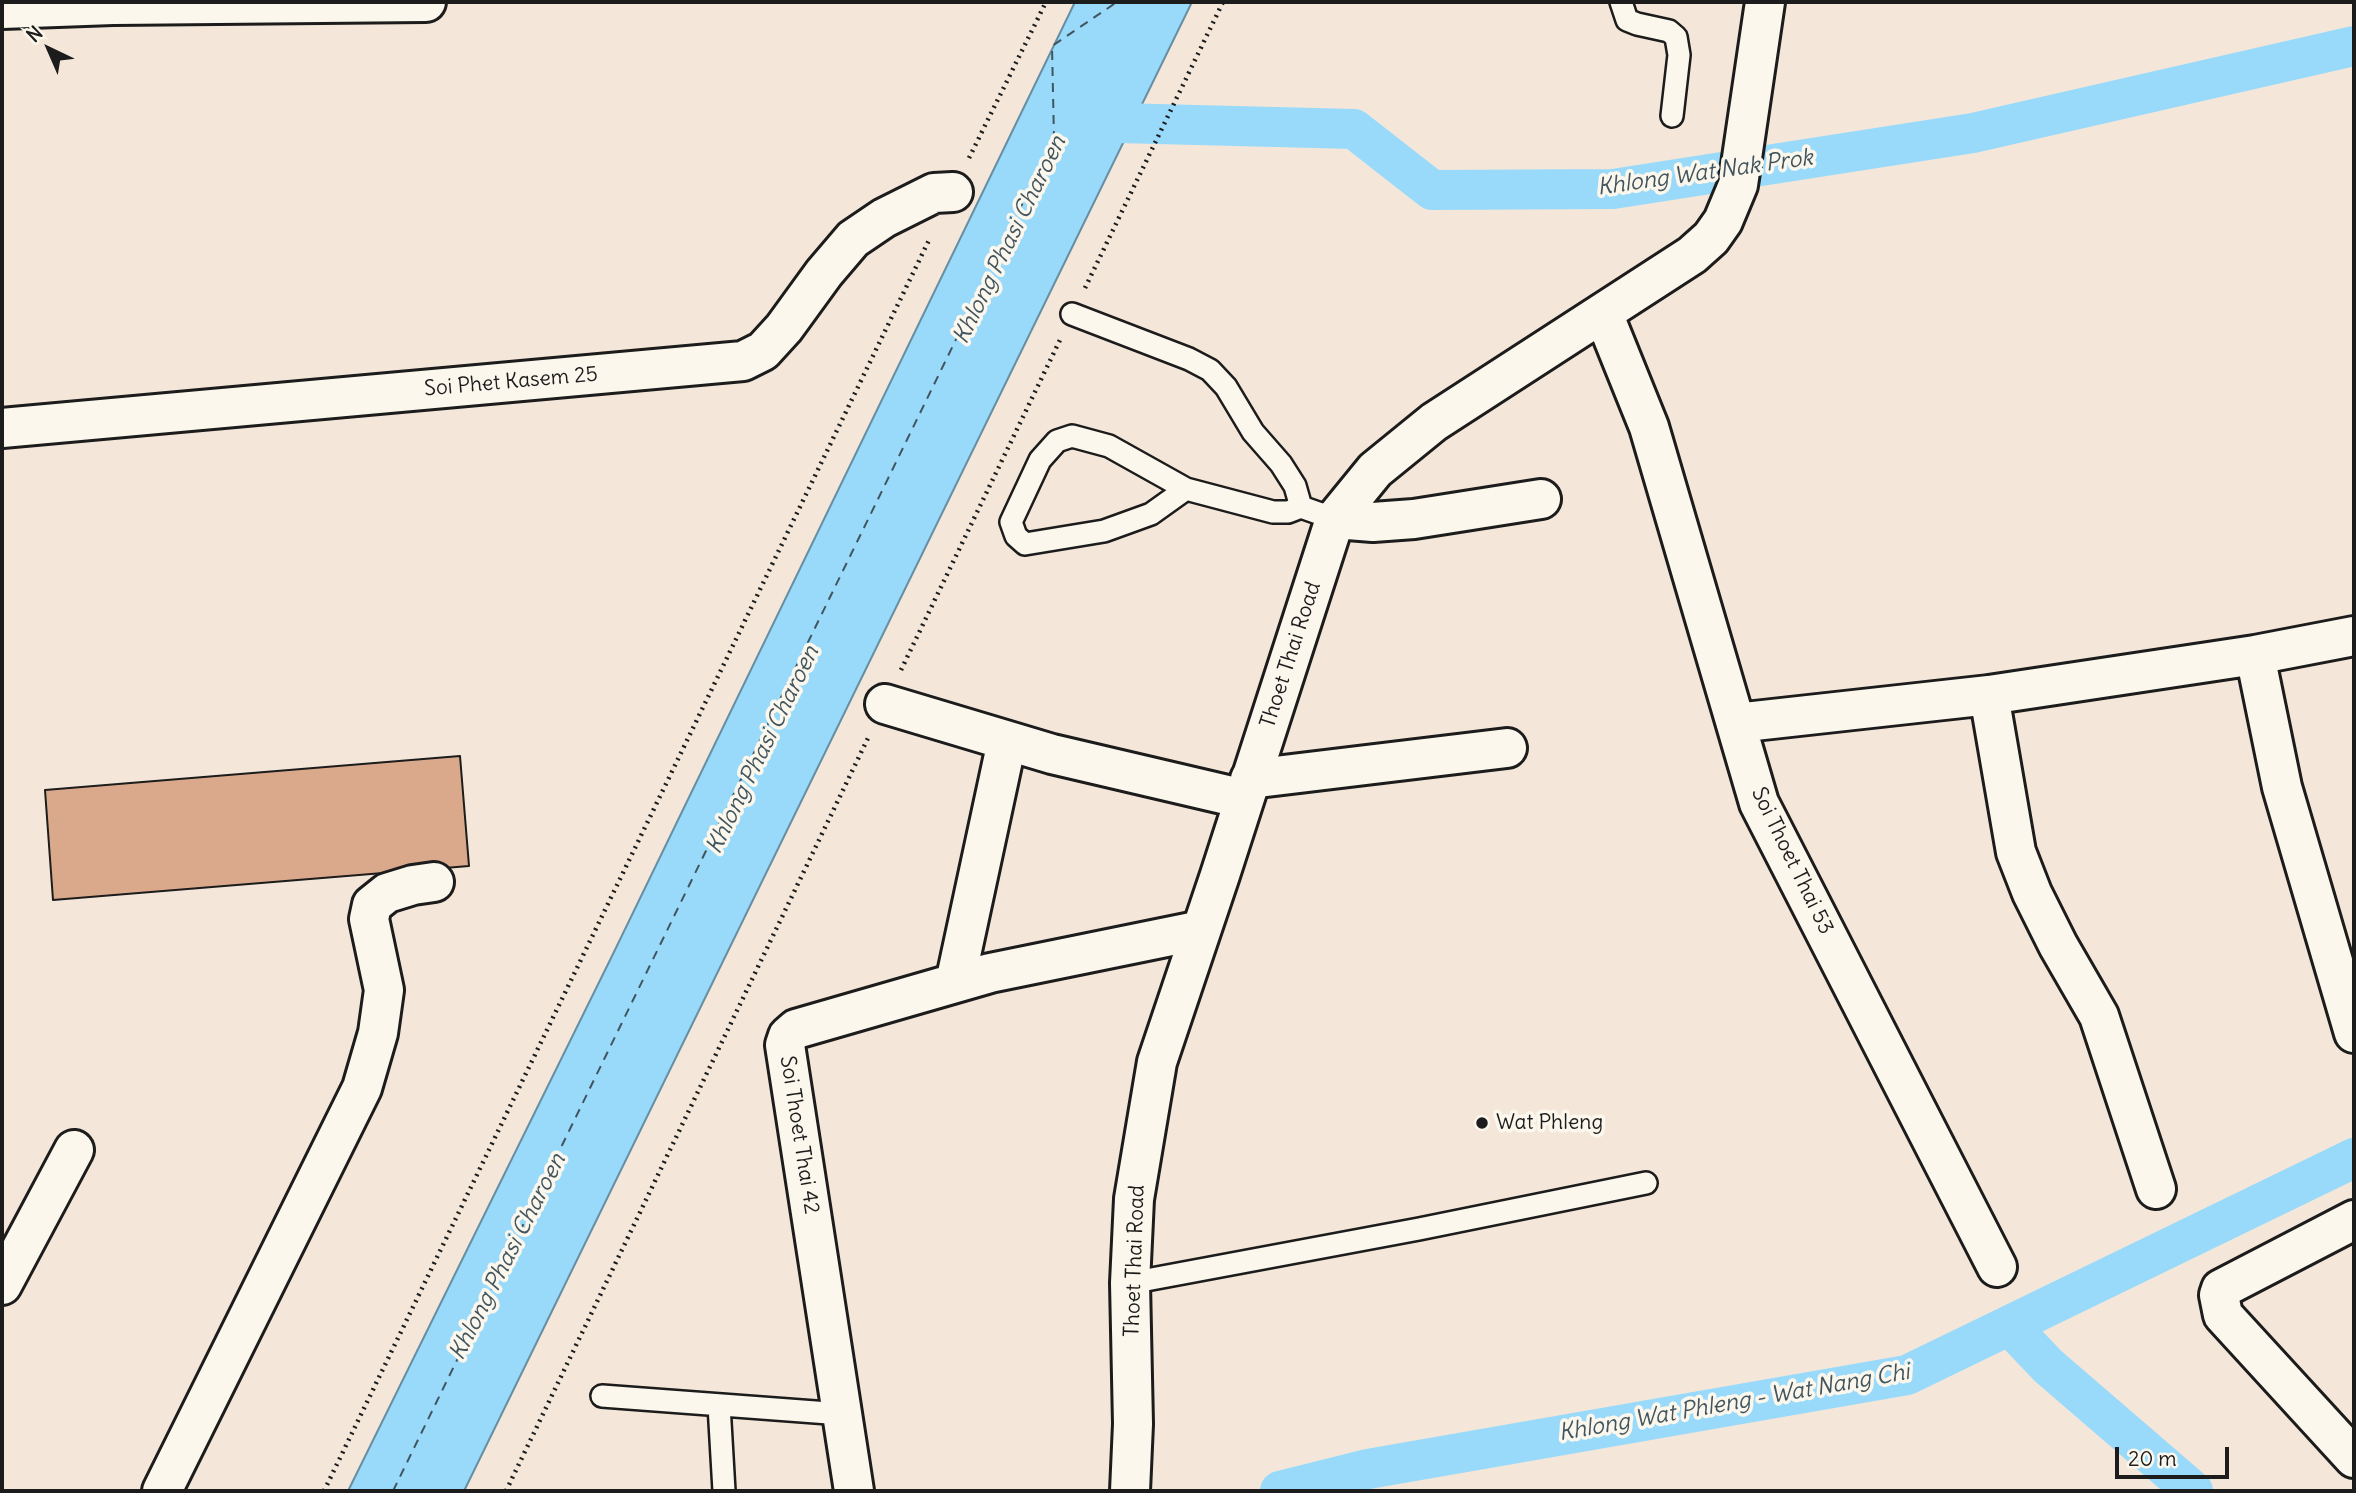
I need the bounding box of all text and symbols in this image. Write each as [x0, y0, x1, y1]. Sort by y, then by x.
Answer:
north arrow [14, 14, 84, 84]
text: N [21, 21, 47, 47]
water label: Khlong Phasi Charoen [948, 132, 1072, 348]
water label: Khlong Wat Nak Prok [1595, 144, 1815, 202]
street label: Soi Phet Kasem 25 [423, 362, 599, 402]
street label: Thoet Thai Road [1255, 579, 1327, 731]
water label: Khlong Phasi Charoen [701, 642, 825, 858]
street label: Soi Thoet Thai 53 [1746, 783, 1838, 939]
street label: Soi Thoet Thai 42 [774, 1054, 824, 1216]
place label: Wat Phleng [1496, 1110, 1603, 1136]
marker: Wat Phleng [1474, 1115, 1490, 1131]
water label: Khlong Phasi Charoen [444, 1149, 572, 1365]
street label: Thoet Thai Road [1120, 1184, 1150, 1338]
water label: Khlong Wat Phleng - Wat Nang Chi [1556, 1359, 1912, 1447]
scale bar [2118, 1434, 2232, 1478]
text: 20 m [2128, 1445, 2177, 1472]

